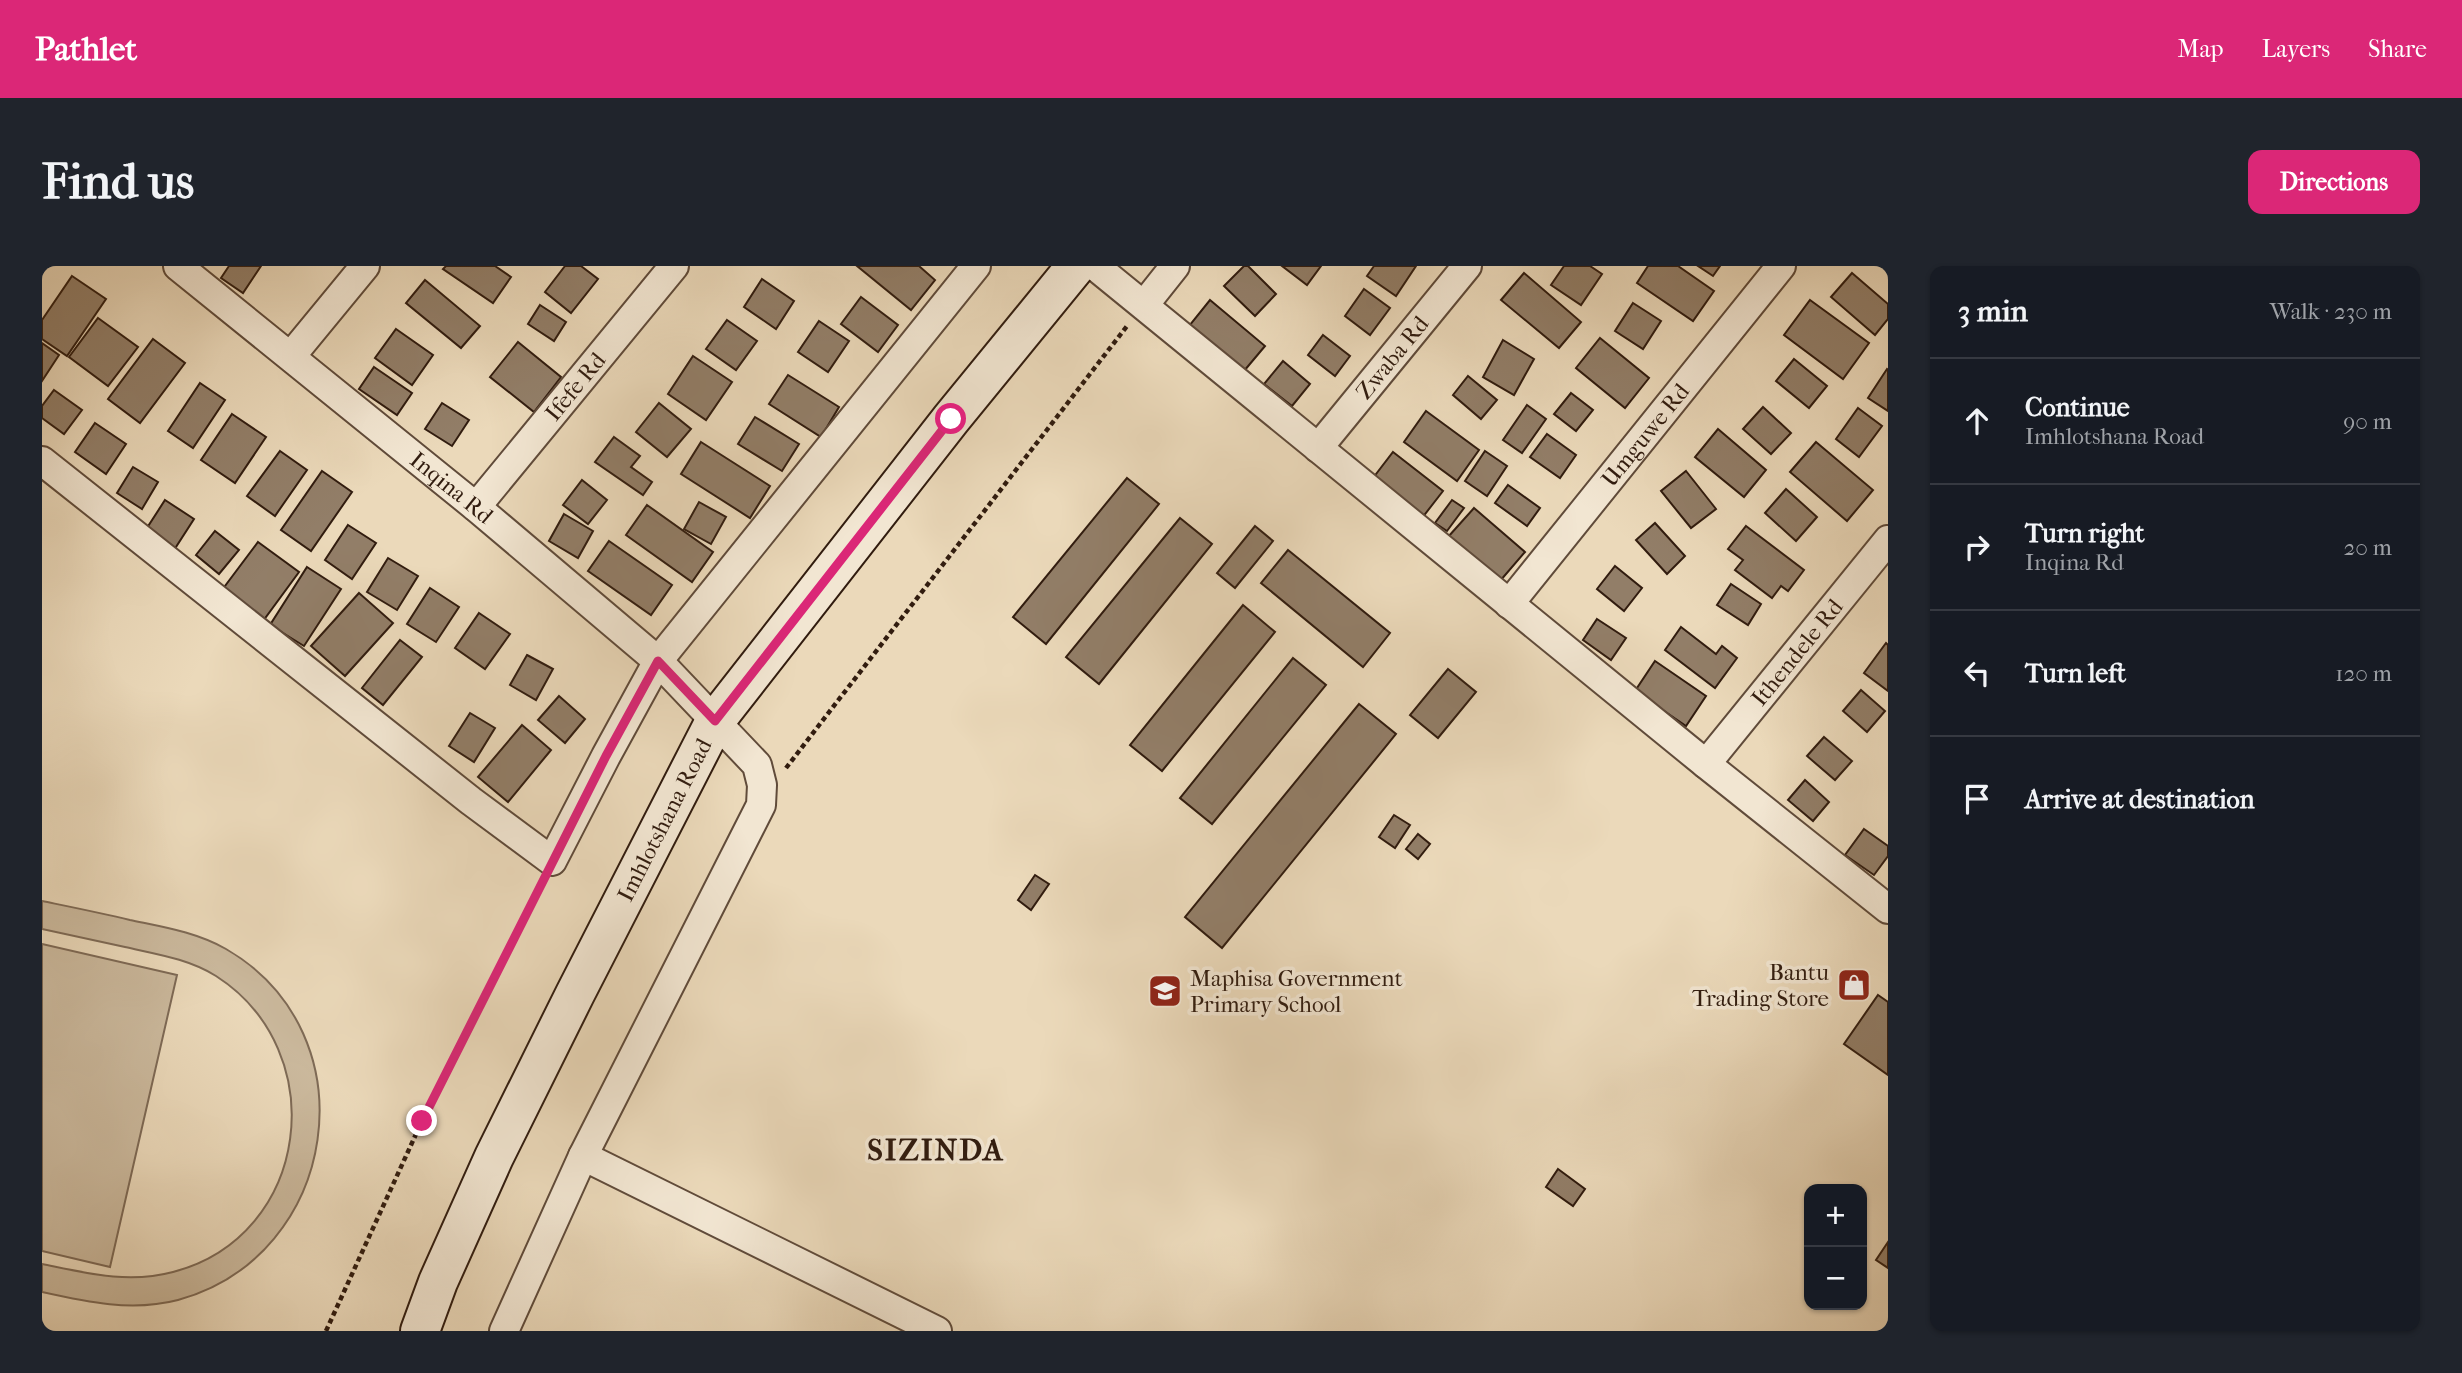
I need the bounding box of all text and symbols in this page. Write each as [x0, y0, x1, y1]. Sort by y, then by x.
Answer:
text: Pathlet [35, 30, 137, 69]
text: Map [2178, 35, 2224, 63]
text: Layers [2262, 35, 2330, 63]
text: Share [2368, 35, 2427, 63]
button: Directions [2248, 150, 2420, 214]
text: Find us [42, 153, 194, 211]
text: 3 min [1958, 294, 2028, 329]
text: Walk · 230 m [2270, 298, 2392, 325]
street label: Zwaba Rd [1351, 310, 1435, 405]
street label: Ifefe Rd [540, 347, 612, 426]
street label: Umguwe Rd [1596, 378, 1695, 492]
text: Continue [2025, 392, 2130, 423]
icon: ahead [1958, 402, 1996, 440]
route start [935, 403, 966, 434]
text: 90 m [2343, 408, 2392, 435]
text: Imhlotshana Road [2025, 423, 2204, 450]
street label: Inqina Rd [404, 446, 499, 530]
text: Turn right [2025, 518, 2145, 549]
icon: right [1958, 528, 1996, 566]
text: 20 m [2343, 534, 2392, 561]
text: Inqina Rd [2025, 549, 2124, 576]
street label: Ithendele Rd [1746, 593, 1849, 711]
icon: left [1958, 654, 1996, 692]
text: Turn left [2025, 658, 2126, 689]
text: 120 m [2335, 660, 2392, 687]
street label: Imhlotshana Road [612, 734, 718, 906]
icon: arrive [1958, 780, 1996, 818]
text: Arrive at destination [2025, 784, 2255, 815]
place label: Bantu Trading Store [1692, 959, 1829, 1012]
place label: Maphisa Government Primary School [1190, 965, 1403, 1018]
shop icon: Bantu Trading Store [1835, 966, 1873, 1004]
school or university icon: Maphisa Government Primary School [1146, 972, 1184, 1010]
route end [406, 1105, 437, 1136]
district label: SIZINDA [867, 1133, 1005, 1168]
map controls [1804, 1184, 1867, 1310]
button: + [1804, 1184, 1867, 1247]
button: − [1804, 1247, 1867, 1310]

